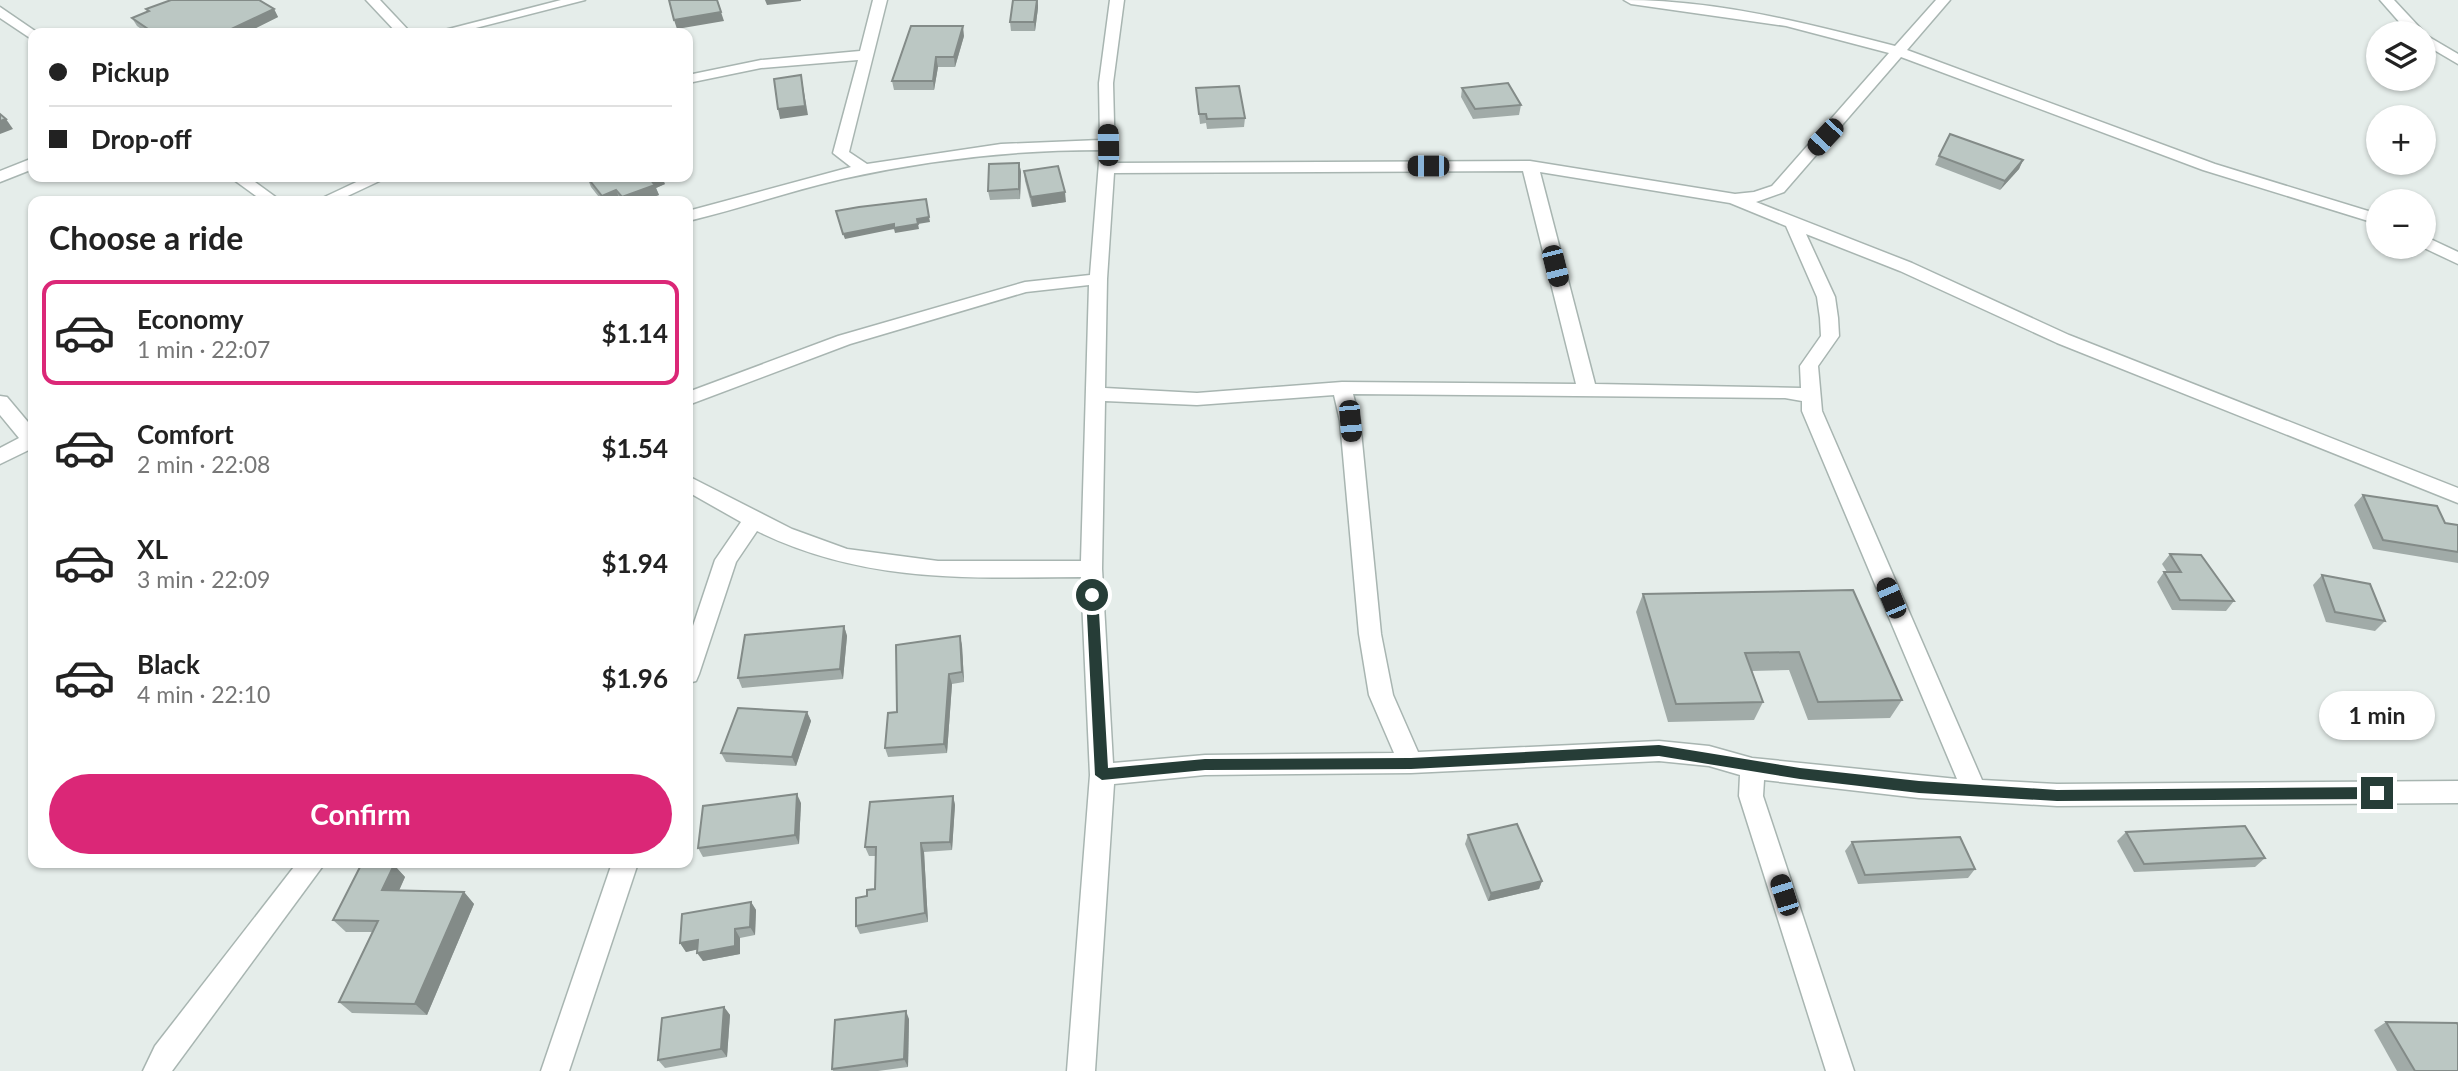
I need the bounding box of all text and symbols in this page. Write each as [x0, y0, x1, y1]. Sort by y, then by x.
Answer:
map controls [2366, 21, 2436, 259]
button: layers [2366, 21, 2436, 91]
text: Pickup [91, 56, 170, 88]
button: + [2366, 105, 2436, 175]
car [1803, 114, 1848, 160]
text: Drop-off [91, 123, 192, 155]
car [1098, 124, 1119, 166]
car [1408, 156, 1450, 177]
button: − [2366, 189, 2436, 259]
text: Choose a ride [49, 218, 243, 257]
car [1540, 243, 1571, 289]
icon: car [53, 301, 116, 364]
text: Economy [137, 303, 243, 335]
text: $1.14 [602, 317, 668, 349]
text: 1 min · 22:07 [137, 335, 270, 363]
car [1338, 399, 1363, 443]
icon: car [53, 416, 116, 479]
text: Comfort [137, 418, 234, 450]
text: $1.54 [602, 432, 668, 464]
text: 2 min · 22:08 [137, 450, 270, 478]
icon: car [53, 531, 116, 594]
text: XL [137, 533, 168, 565]
text: $1.94 [602, 547, 668, 579]
text: 3 min · 22:09 [137, 565, 270, 593]
car [1874, 575, 1909, 621]
route start [1076, 579, 1108, 611]
icon: car [53, 646, 116, 709]
text: Black [137, 648, 200, 680]
text: $1.96 [602, 662, 668, 694]
text: 4 min · 22:10 [137, 680, 270, 708]
callout: 1 min [2319, 692, 2435, 740]
text: 1 min [2348, 701, 2406, 729]
button: Confirm [49, 774, 672, 854]
route end [2361, 777, 2393, 809]
car [1768, 872, 1801, 918]

